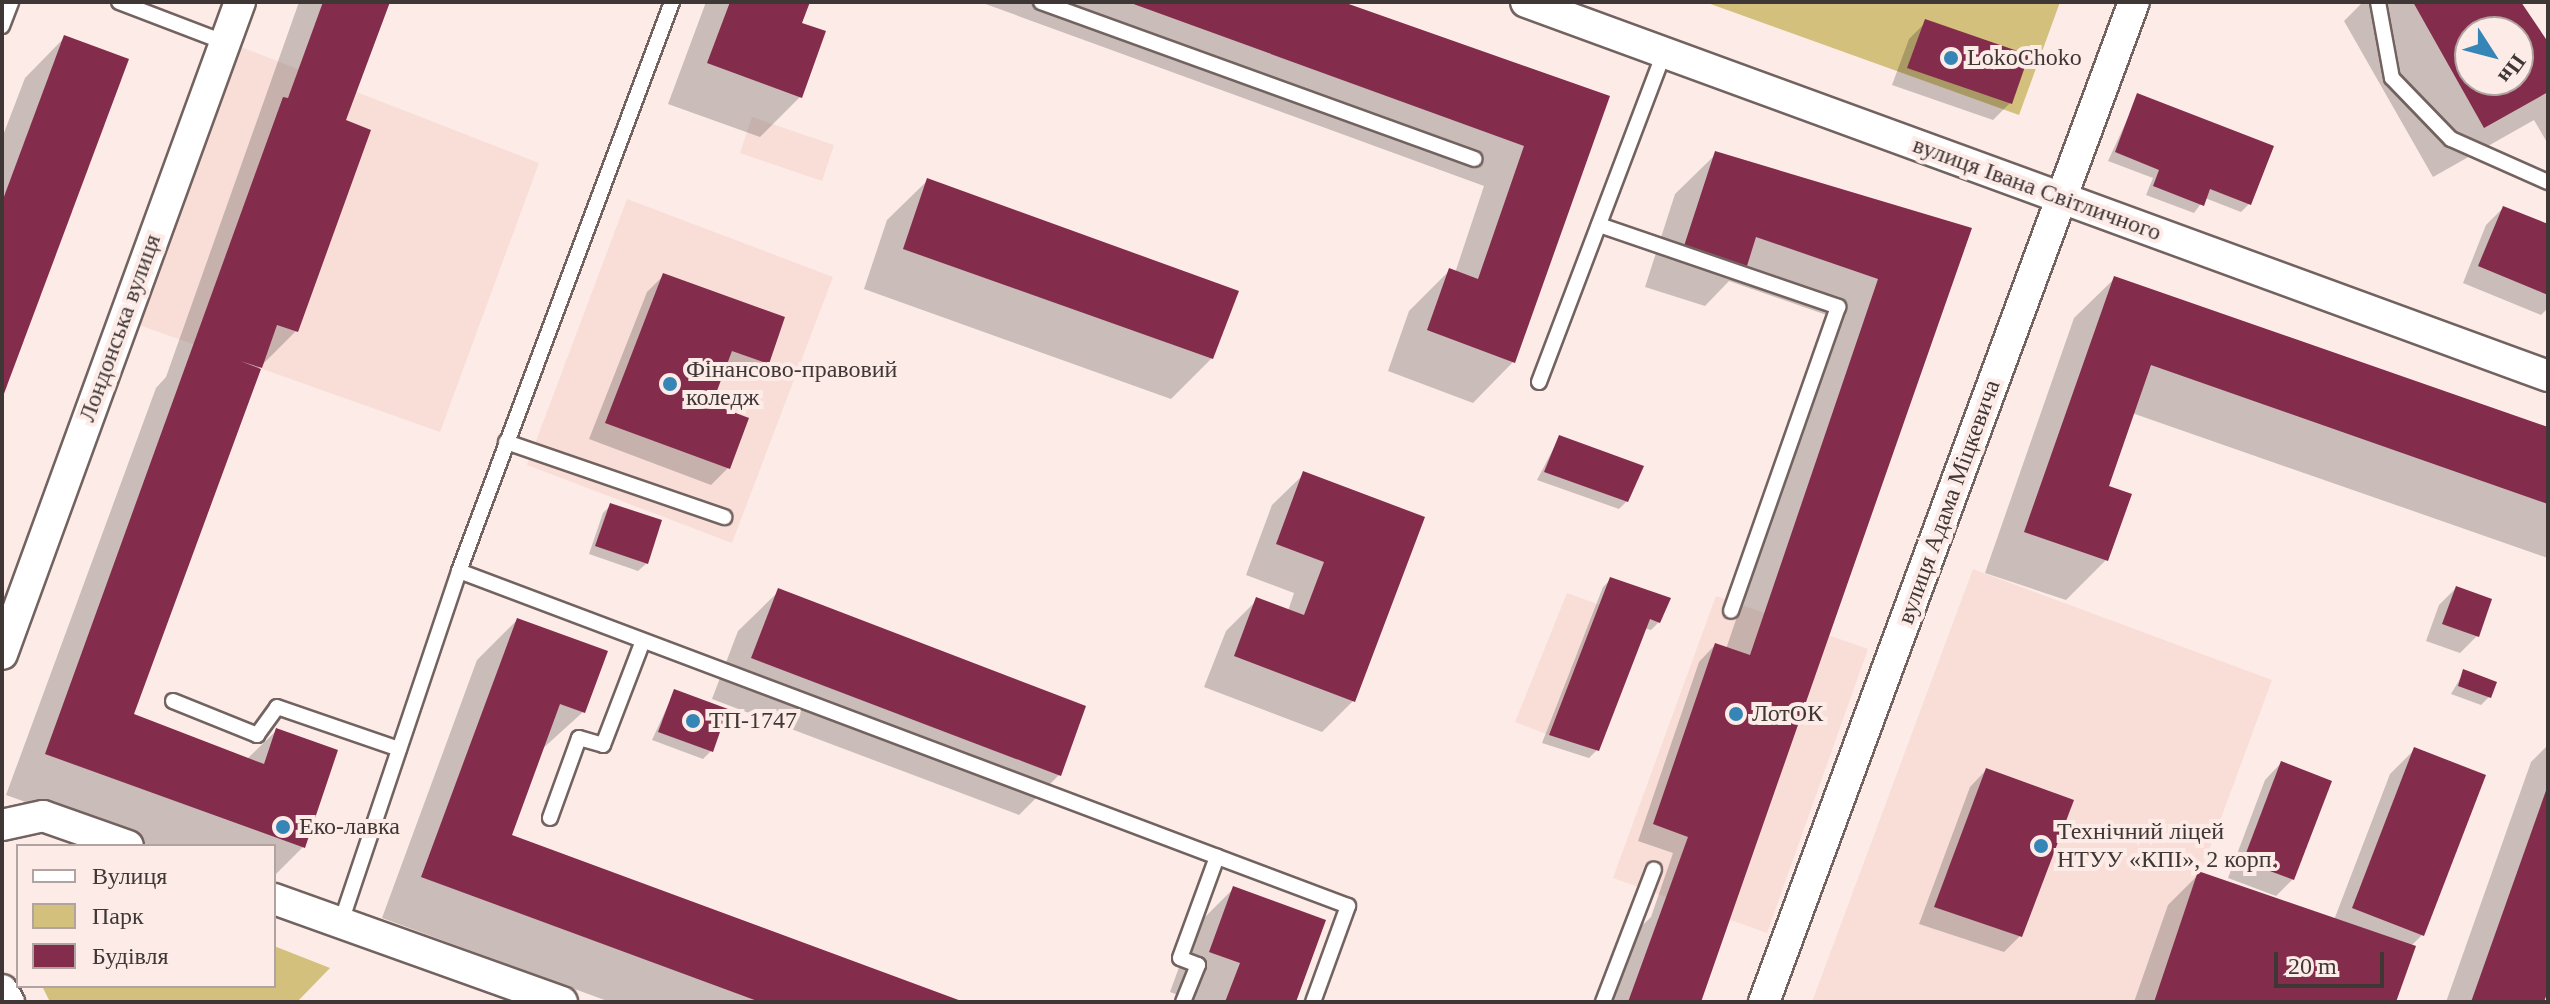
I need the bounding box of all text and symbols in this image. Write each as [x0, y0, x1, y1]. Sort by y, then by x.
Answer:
north arrow [2454, 16, 2534, 96]
place label: LokoChoko [1967, 44, 2082, 72]
marker: LokoChoko [1942, 49, 1960, 67]
text: Пн [2493, 50, 2531, 89]
street label: вулиця Івана Світличного [1909, 131, 2165, 247]
street label: Лондонська вулиця [73, 230, 167, 426]
place label: Фінансово-правовий коледж [686, 356, 897, 412]
marker: Фінансово-правовий коледж [661, 375, 679, 393]
street label: вулиця Адама Міцкевича [1891, 376, 2007, 628]
place label: ЛотОК [1752, 700, 1823, 728]
marker: ЛотОК [1727, 705, 1745, 723]
place label: ТП-1747 [709, 707, 797, 735]
marker: ТП-1747 [684, 712, 702, 730]
place label: Еко-лавка [299, 813, 400, 841]
marker: Еко-лавка [274, 818, 292, 836]
place label: Технічний ліцей НТУУ «КПІ», 2 корп. [2057, 818, 2278, 874]
marker: Технічний ліцей НТУУ «КПІ», 2 корп. [2032, 837, 2050, 855]
legend [16, 844, 276, 988]
text: Вулиця [92, 863, 167, 889]
text: Парк [92, 903, 144, 929]
scale bar [2278, 936, 2388, 986]
text: Будівля [92, 943, 169, 969]
text: 20 m [2288, 953, 2337, 979]

